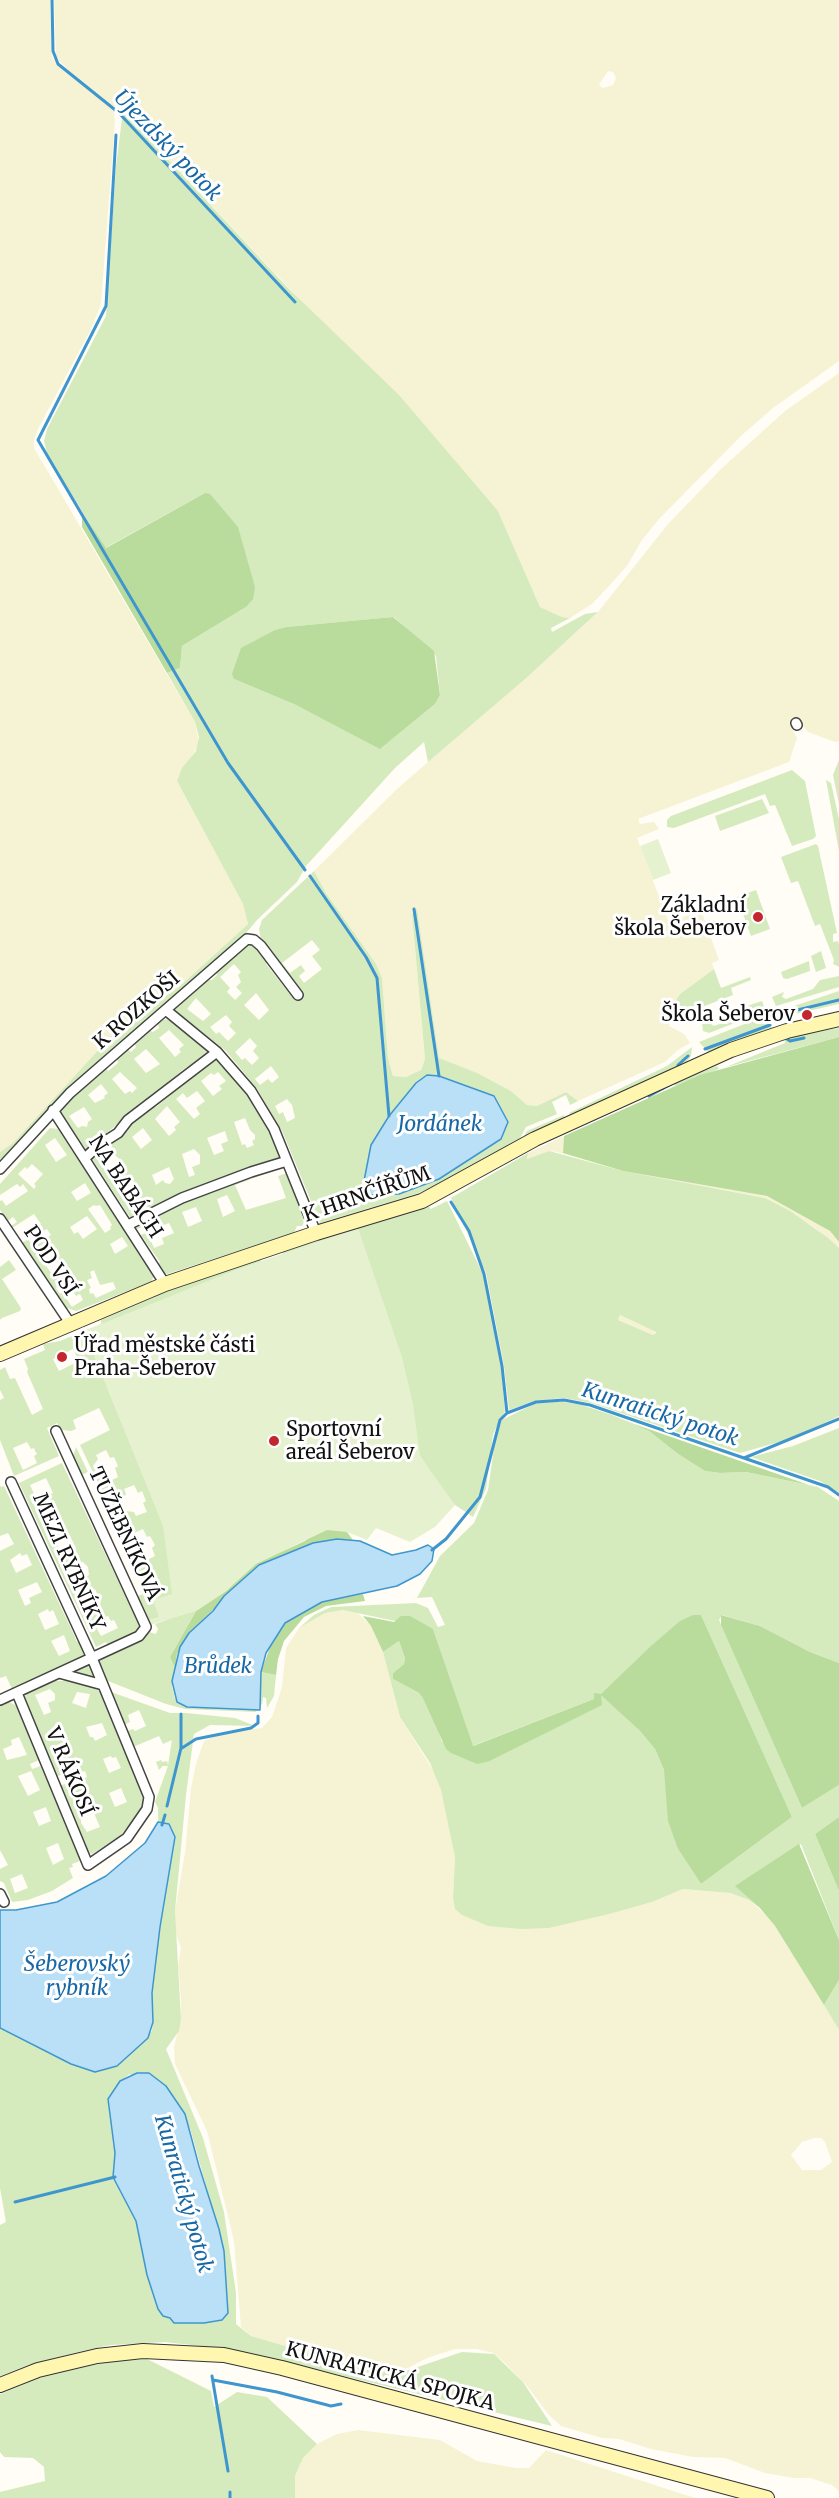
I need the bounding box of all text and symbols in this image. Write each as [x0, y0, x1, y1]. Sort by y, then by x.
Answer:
water label: Újezdský potok [108, 85, 226, 207]
place label: Základní škola Šeberov [614, 894, 746, 941]
marker: Základní škola Šeberov [751, 910, 765, 924]
street label: K ROZKOŠI [89, 967, 185, 1055]
place label: Škola Šeberov [661, 1003, 795, 1027]
marker: Škola Šeberov [800, 1008, 814, 1022]
water label: Jordánek [398, 1112, 482, 1138]
street label: NA BABÁCH [83, 1131, 167, 1243]
street label: K HRNČÍŘŮM [300, 1162, 434, 1228]
street label: POD VSÍ [18, 1221, 82, 1301]
place label: Úřad městské části Praha-Šeberov [74, 1334, 255, 1381]
marker: Úřad městské části Praha-Šeberov [55, 1350, 69, 1364]
water label: Kunratický potok [579, 1378, 741, 1452]
place label: Sportovní areál Šeberov [286, 1418, 414, 1465]
marker: Sportovní areál Šeberov [267, 1434, 281, 1448]
street label: TUŽEBNÍKOVÁ [83, 1464, 165, 1604]
street label: MEZI RYBNÍKY [27, 1489, 109, 1635]
water label: Brůdek [184, 1654, 252, 1680]
street label: V RÁKOSÍ [40, 1724, 98, 1820]
water label: Šeberovský rybník [24, 1952, 130, 2002]
water label: Kunratický potok [148, 2112, 218, 2276]
street label: KUNRATICKÁ SPOJKA [283, 2338, 497, 2416]

